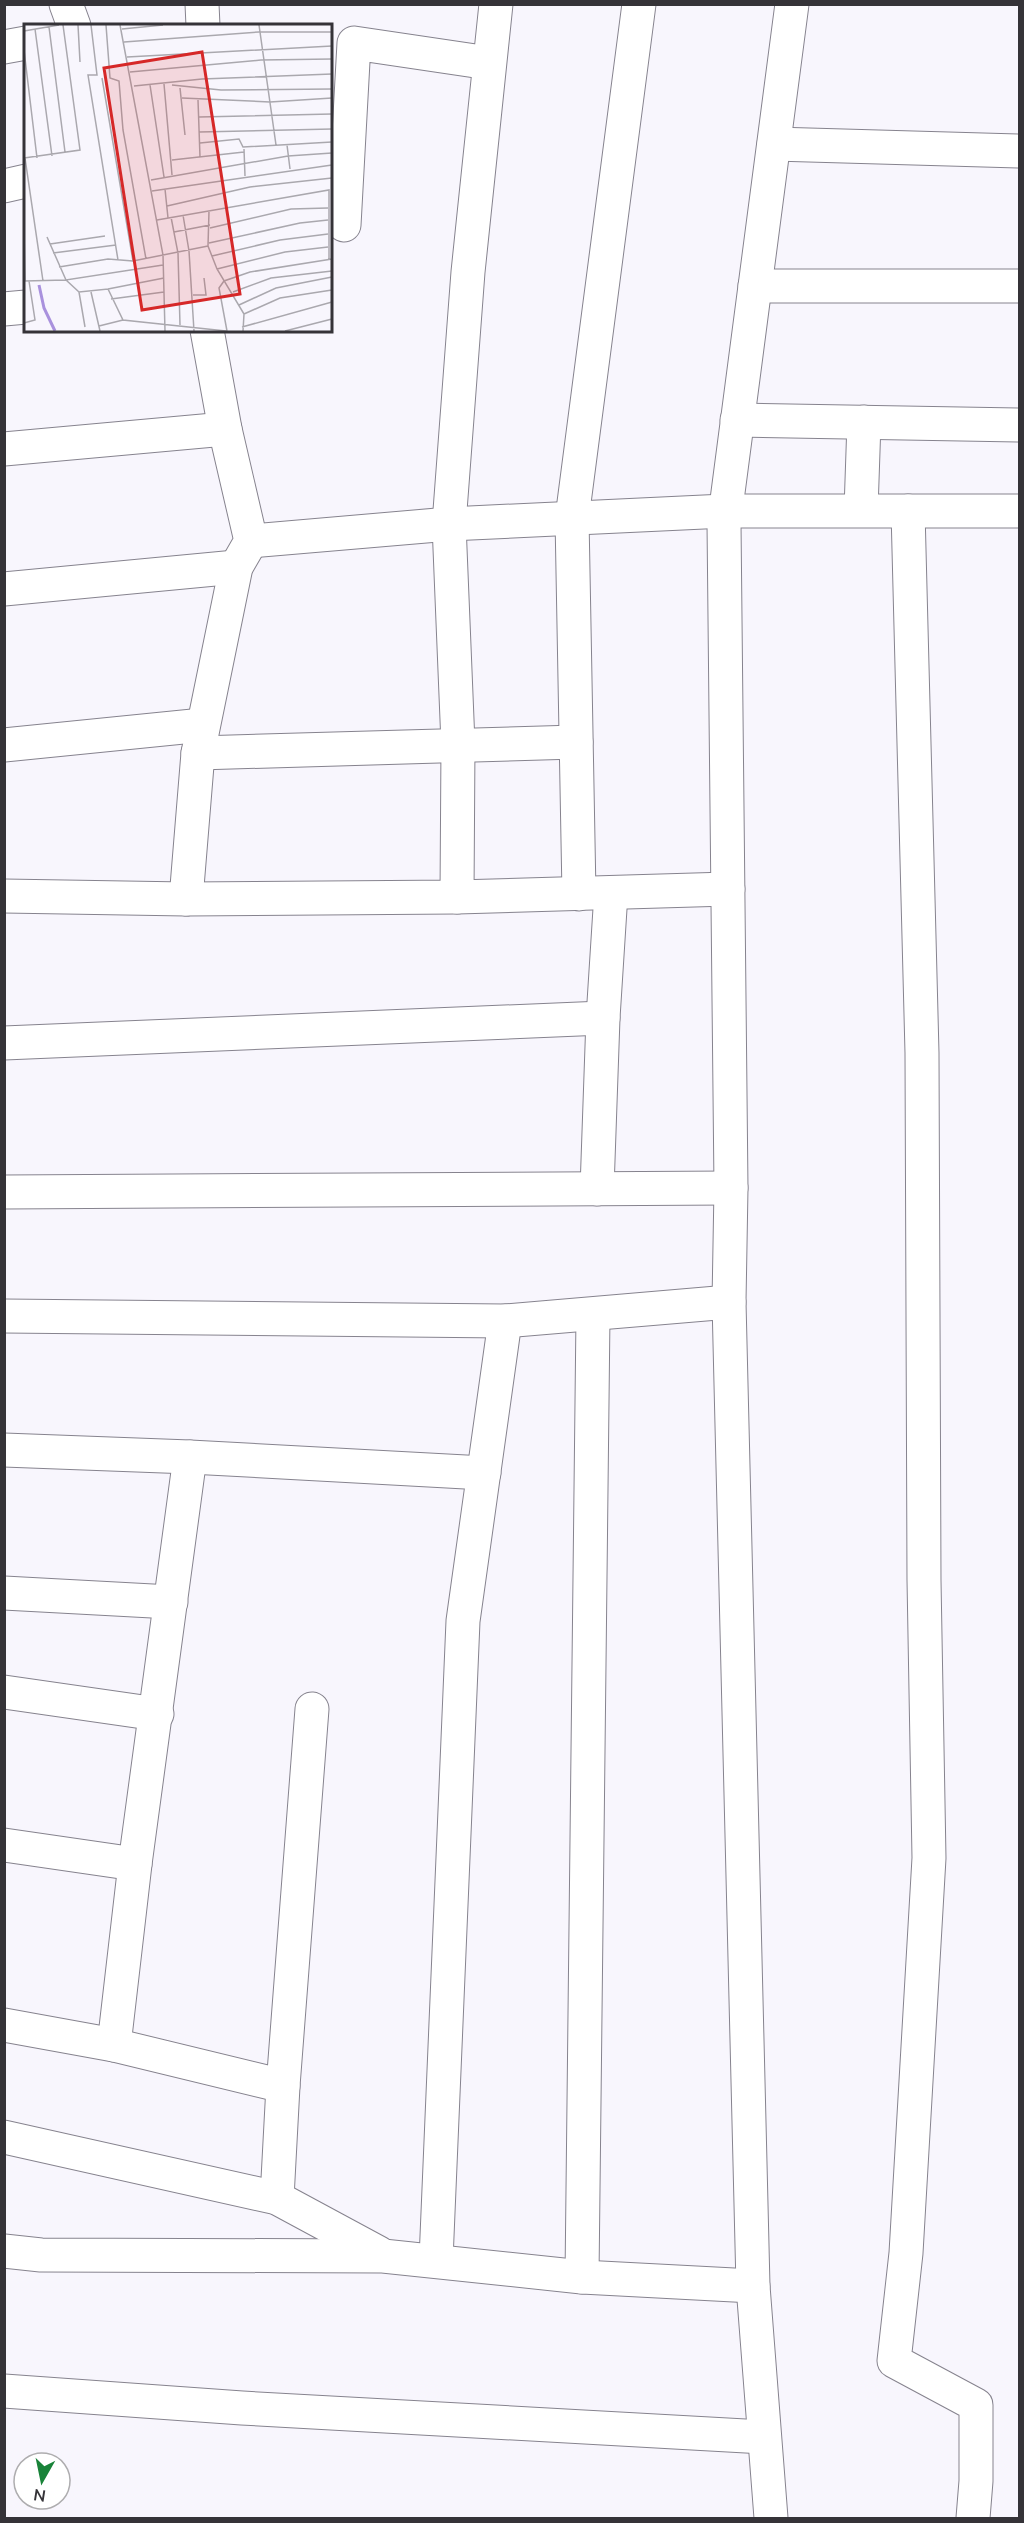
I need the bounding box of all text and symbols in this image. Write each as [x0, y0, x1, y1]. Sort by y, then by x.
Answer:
inset map [24, 24, 332, 332]
north arrow [12, 2451, 72, 2511]
text: N [32, 2485, 47, 2507]

